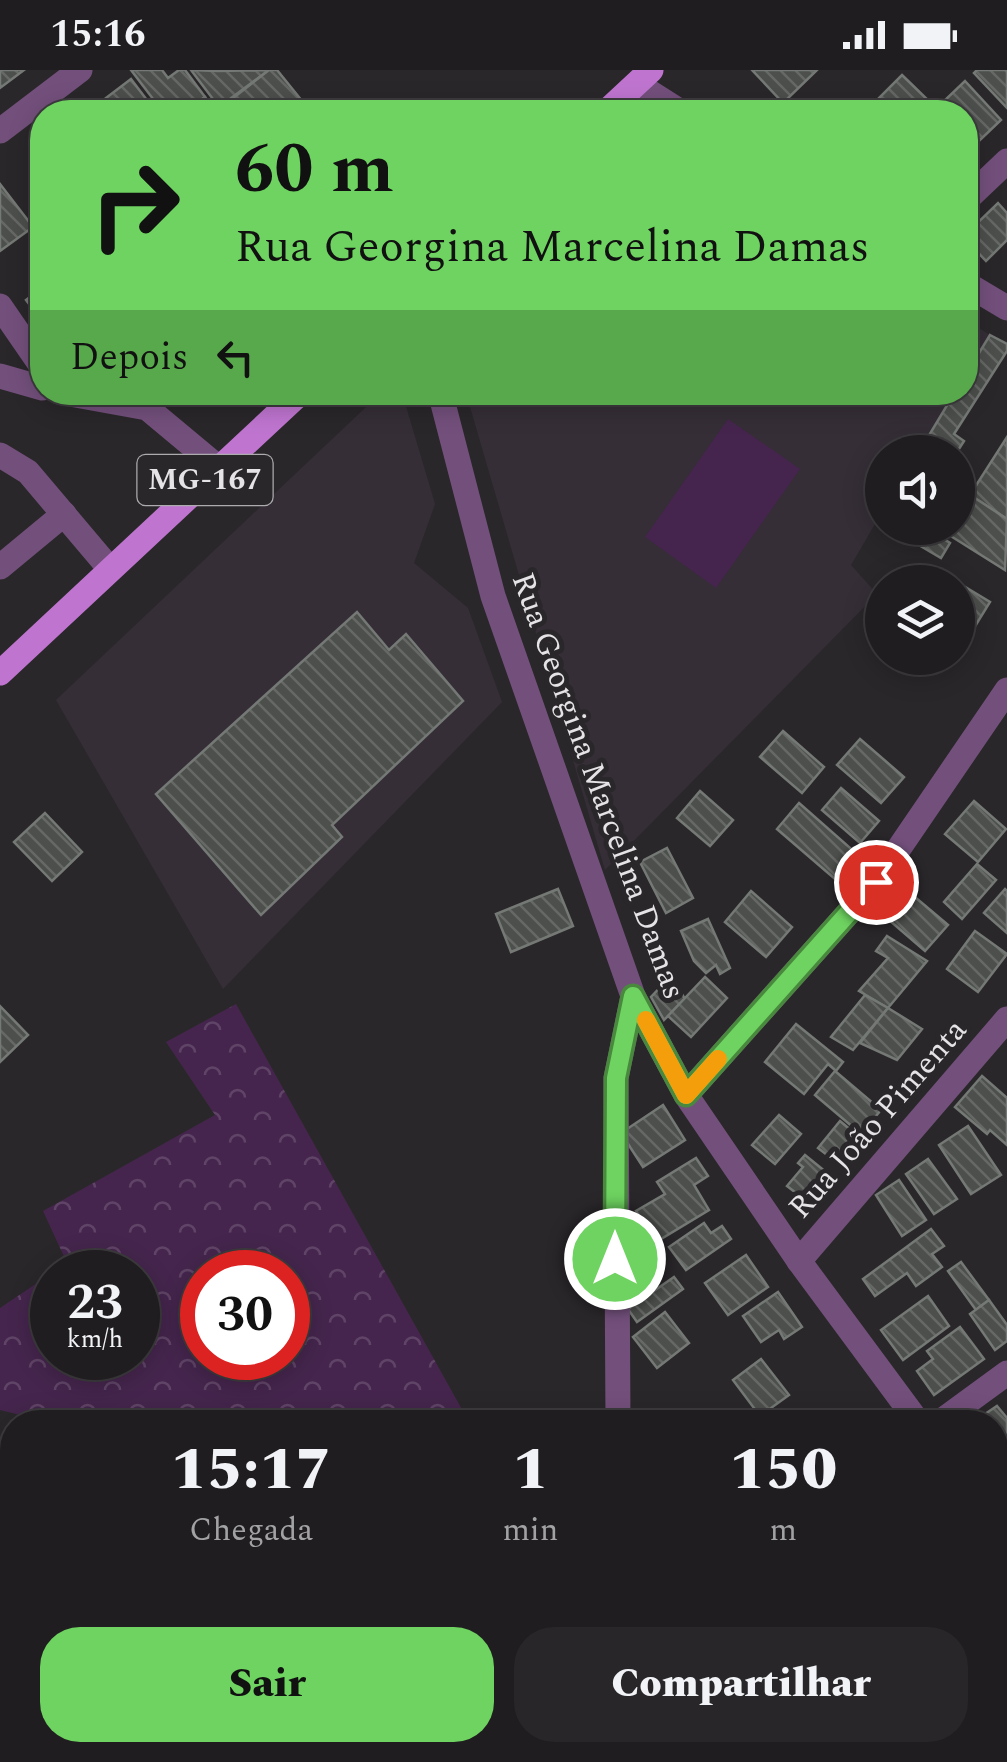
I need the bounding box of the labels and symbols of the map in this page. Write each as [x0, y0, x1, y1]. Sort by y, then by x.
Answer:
road number: MG-167 [138, 455, 272, 505]
street label: Rua Georgina Marcelina Damas [498, 566, 698, 1006]
pin [834, 840, 919, 925]
street label: Rua João Pimenta [777, 1008, 979, 1230]
position arrow [563, 1207, 667, 1311]
speed limit sign: 30 [180, 1250, 310, 1380]

